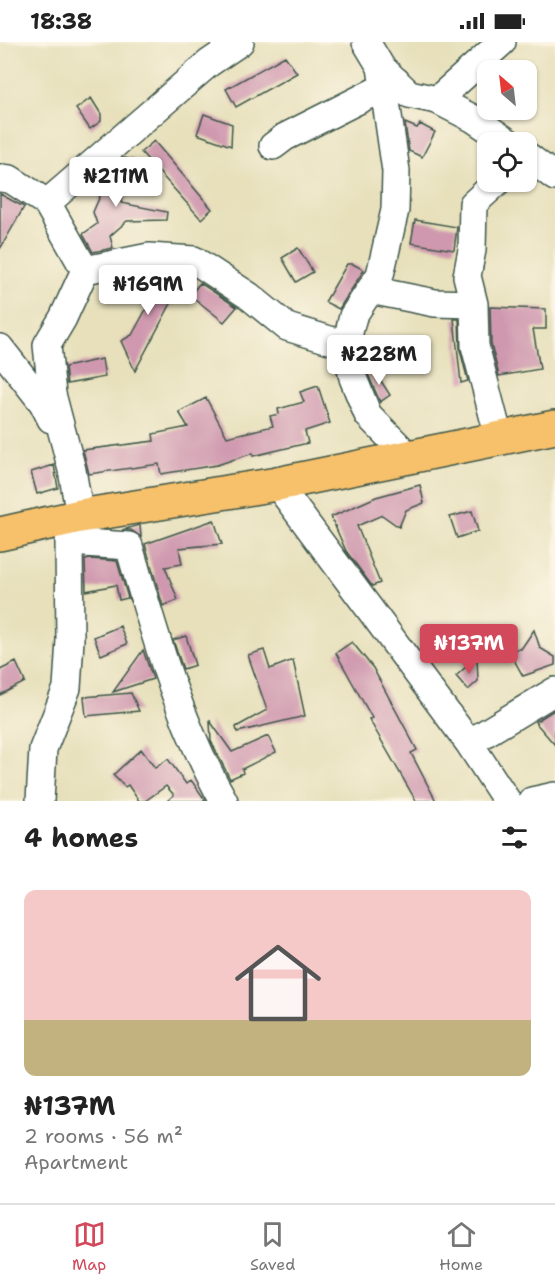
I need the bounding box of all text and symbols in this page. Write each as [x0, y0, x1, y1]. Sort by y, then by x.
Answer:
text: 18:38 [30, 7, 92, 36]
north arrow [477, 60, 537, 120]
map controls [477, 60, 537, 192]
button: locate [477, 132, 537, 192]
pin: ₦211M [74, 157, 158, 208]
text: ₦211M [83, 163, 149, 189]
pin: ₦169M [106, 265, 190, 316]
text: ₦169M [113, 271, 183, 297]
pin: ₦228M [337, 335, 421, 386]
text: ₦228M [341, 341, 417, 367]
pin: ₦137M [427, 624, 511, 675]
text: ₦137M [434, 630, 504, 656]
text: 4 homes [24, 820, 138, 855]
icon: filters [498, 821, 531, 854]
icon: home [224, 929, 332, 1037]
text: ₦137M [24, 1088, 115, 1123]
text: 2 rooms · 56 m² [24, 1123, 183, 1149]
text: Apartment [24, 1149, 128, 1175]
tab: Map [72, 1218, 106, 1275]
tab: Saved [250, 1218, 295, 1275]
tab: Home [439, 1218, 483, 1275]

